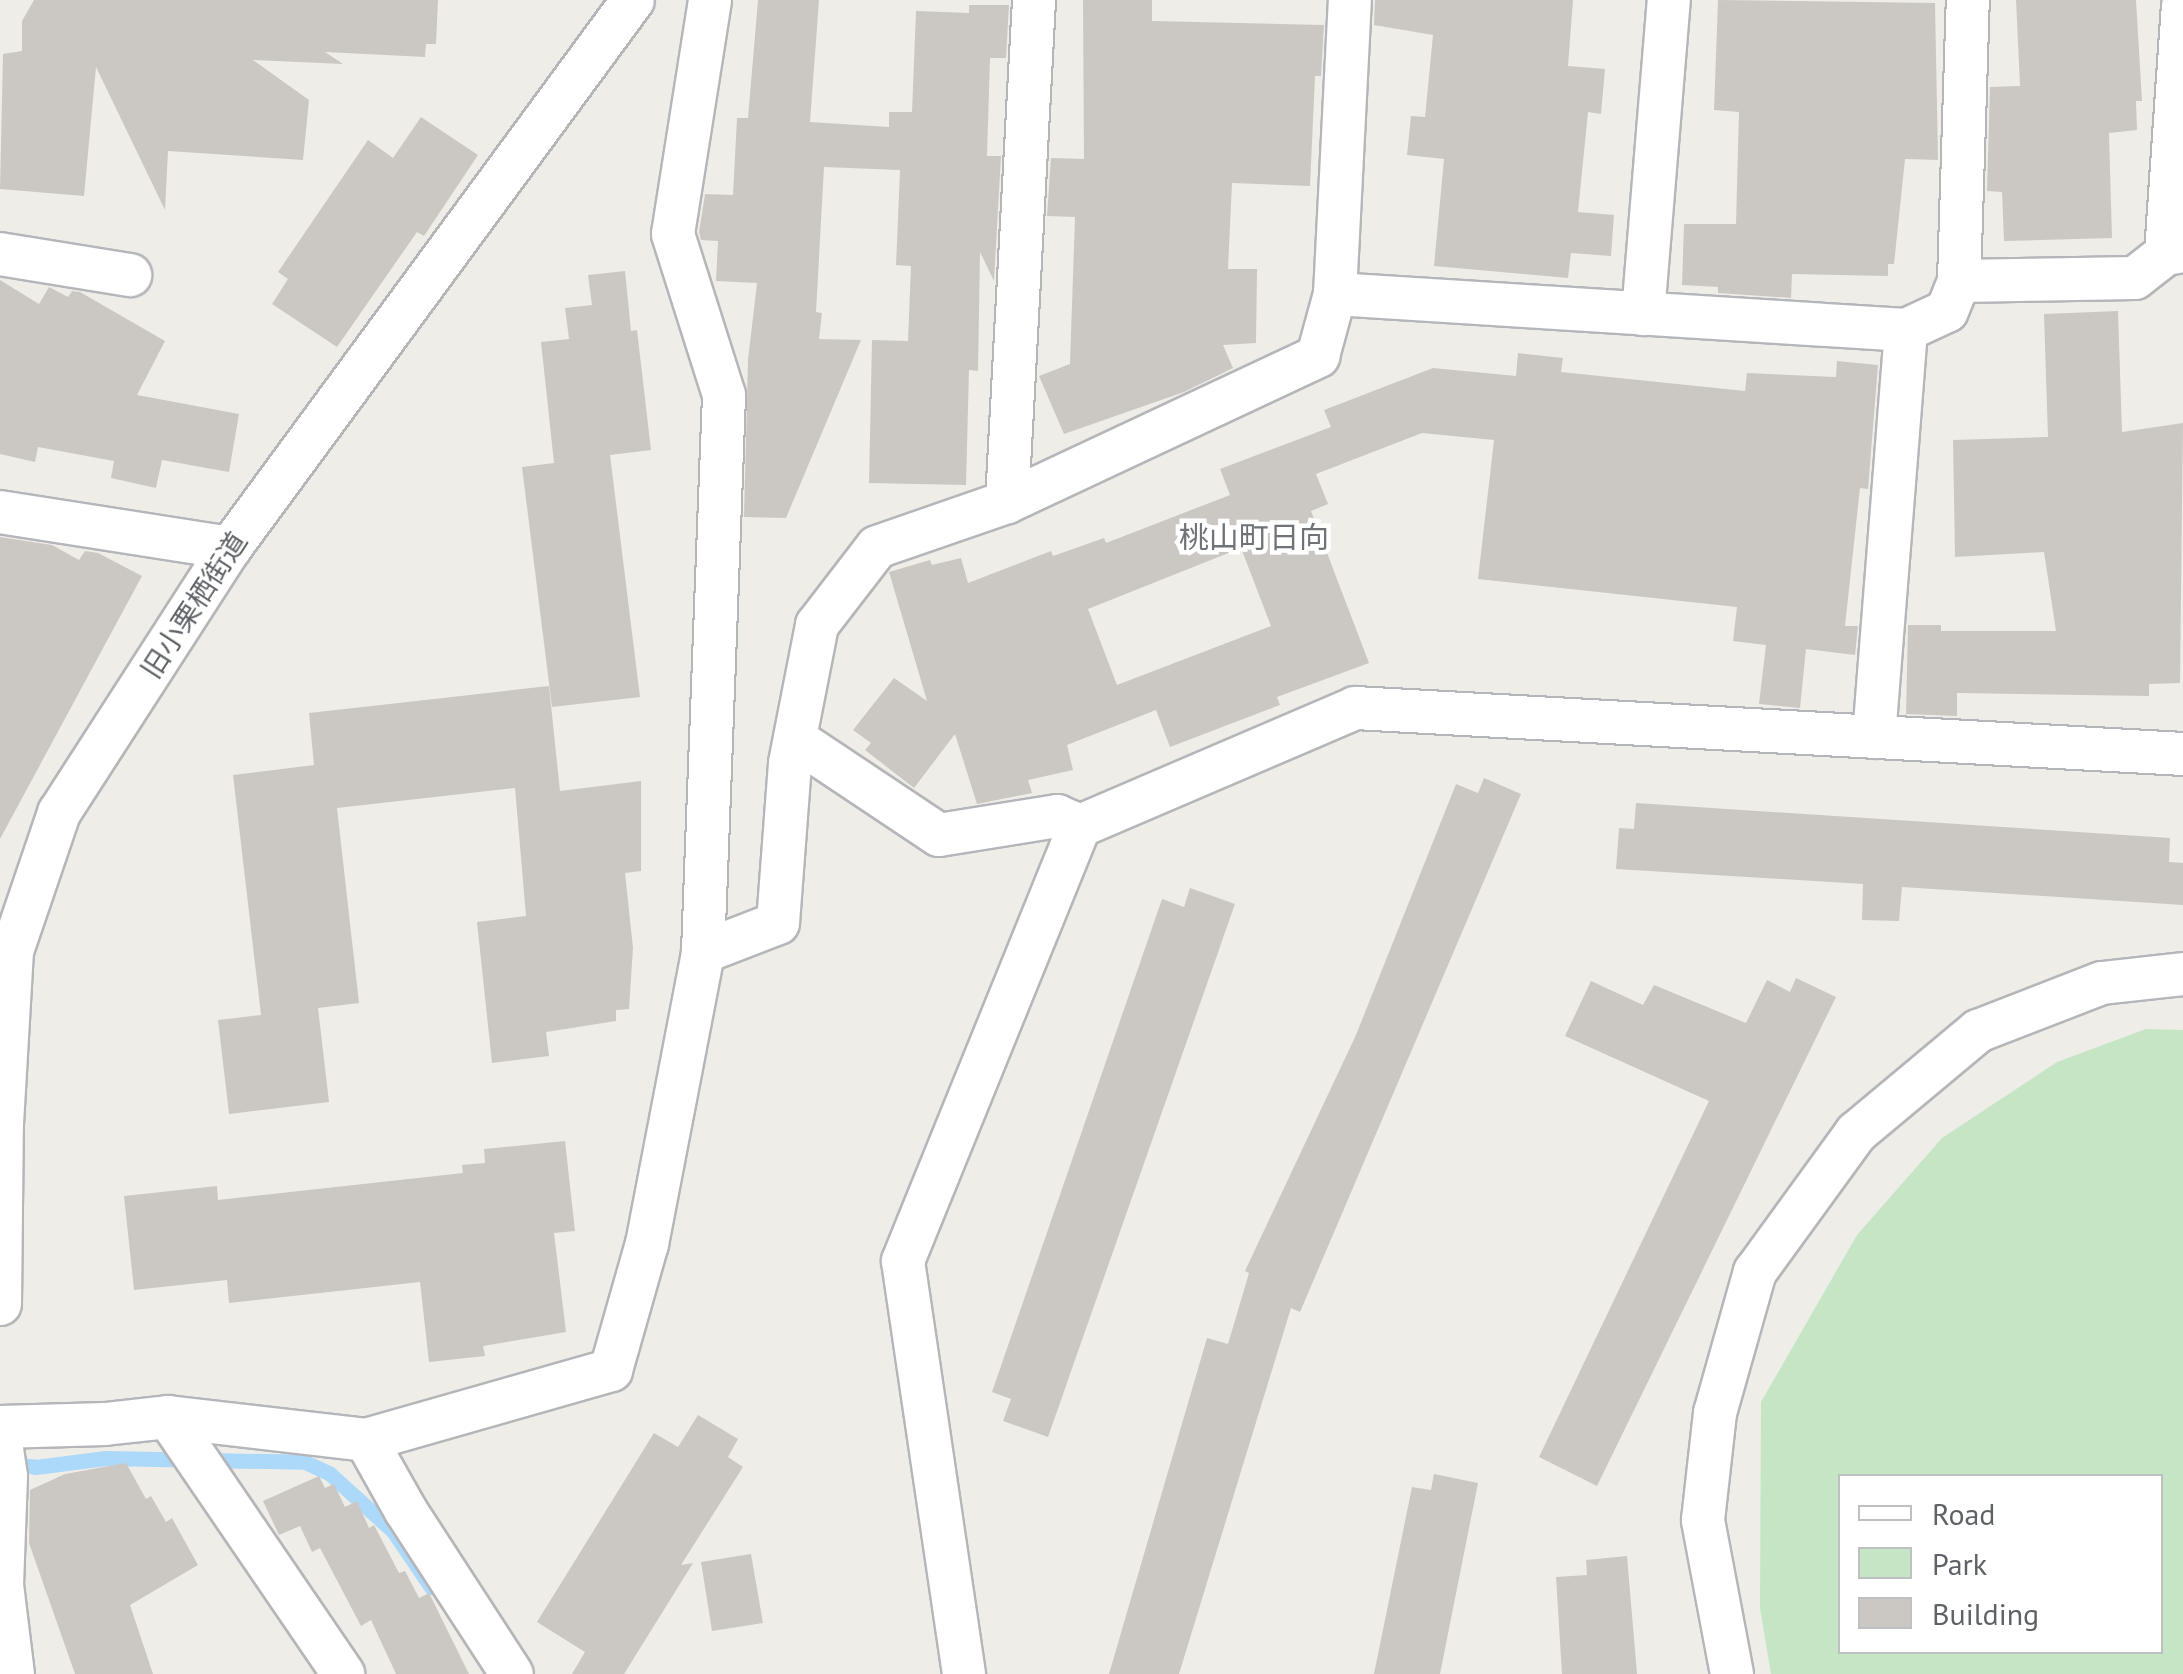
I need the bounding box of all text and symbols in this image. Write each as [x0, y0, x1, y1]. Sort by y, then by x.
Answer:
district label: 桃山町日向 [1179, 519, 1329, 555]
street label: 旧小栗栖街道 [134, 525, 254, 685]
legend [1838, 1474, 2163, 1654]
text: Road [1932, 1494, 1996, 1533]
text: Park [1932, 1544, 1987, 1583]
text: Building [1932, 1594, 2039, 1633]

